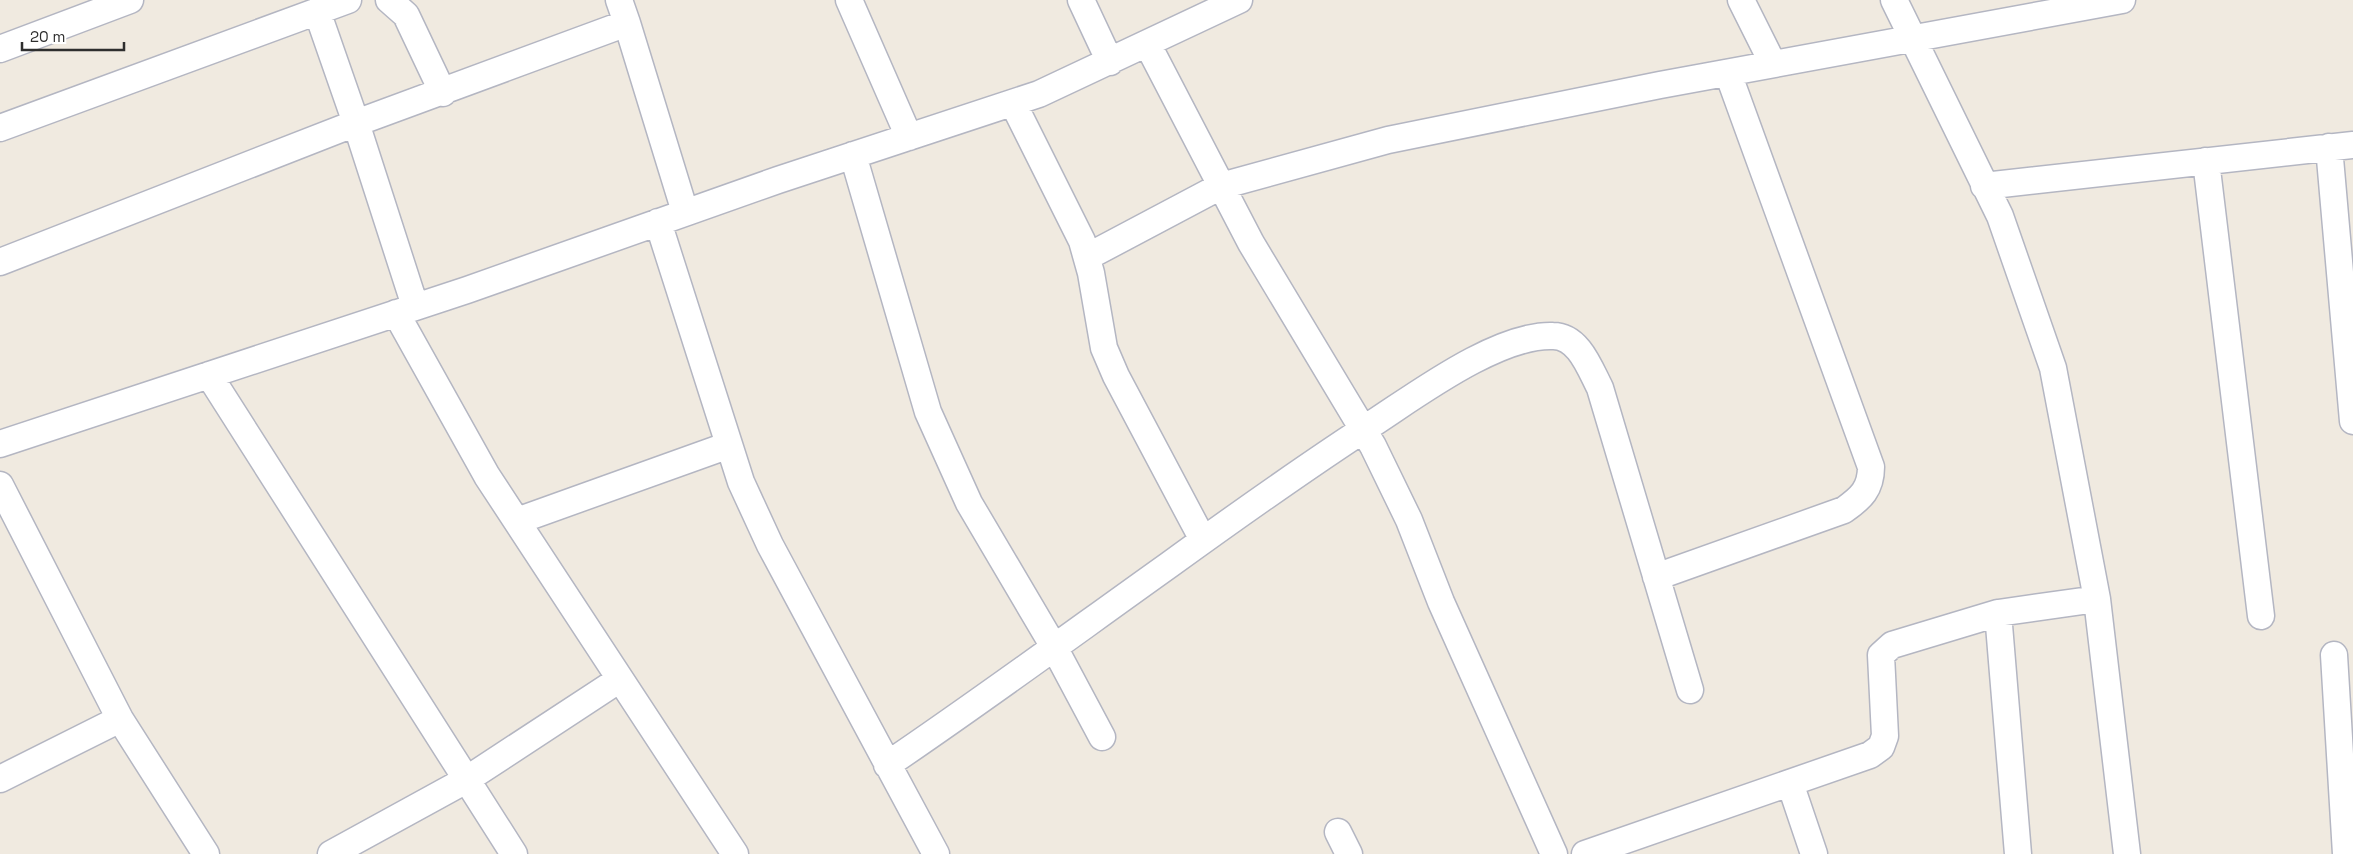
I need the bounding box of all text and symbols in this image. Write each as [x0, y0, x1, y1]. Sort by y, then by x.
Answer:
scale bar [22, 20, 125, 52]
text: 20 m [30, 27, 65, 46]

